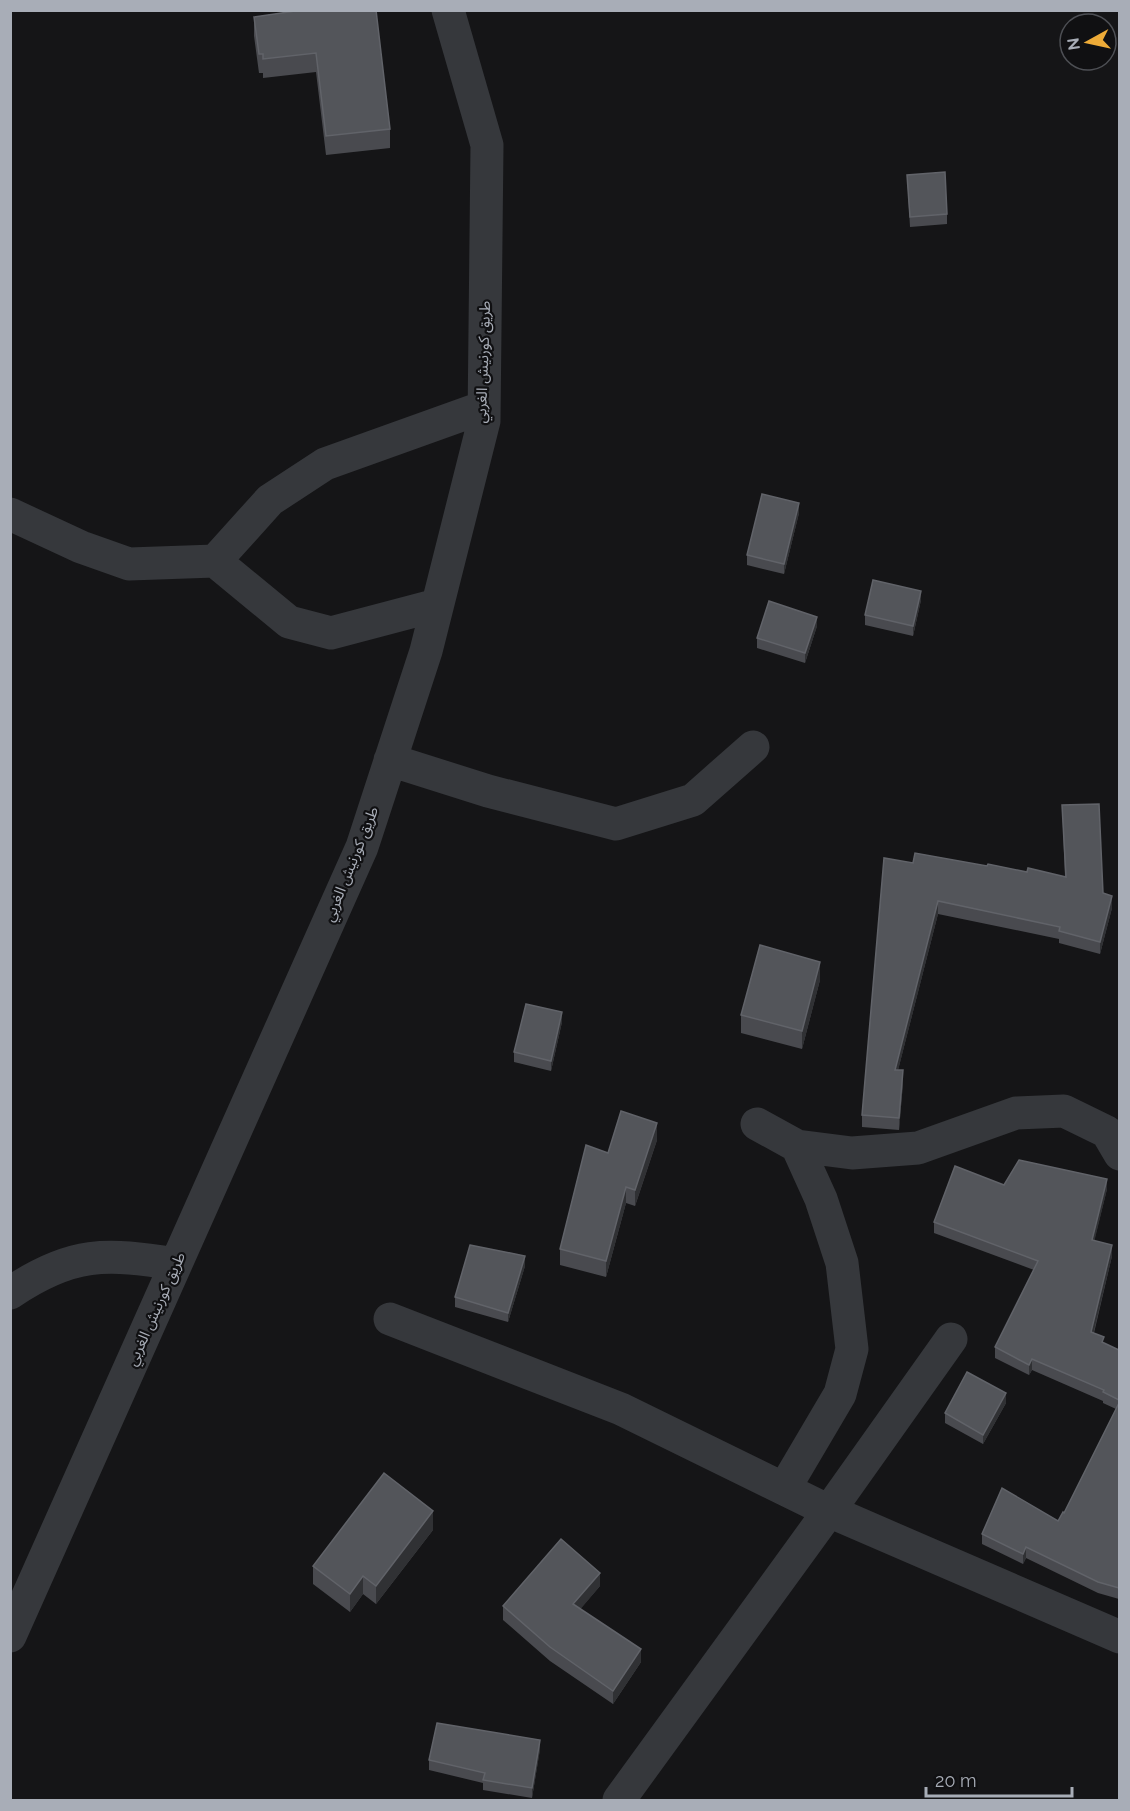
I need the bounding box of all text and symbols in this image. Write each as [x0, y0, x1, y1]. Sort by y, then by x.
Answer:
north arrow [1058, 12, 1118, 72]
text: N [1063, 37, 1084, 51]
street label: طريق كورنيش الغربي [472, 300, 497, 424]
street label: طريق كورنيش الغربي [320, 804, 385, 925]
street label: طريق كورنيش الغربي [123, 1249, 191, 1370]
scale bar [926, 1760, 1072, 1798]
text: 20 m [935, 1770, 977, 1791]

